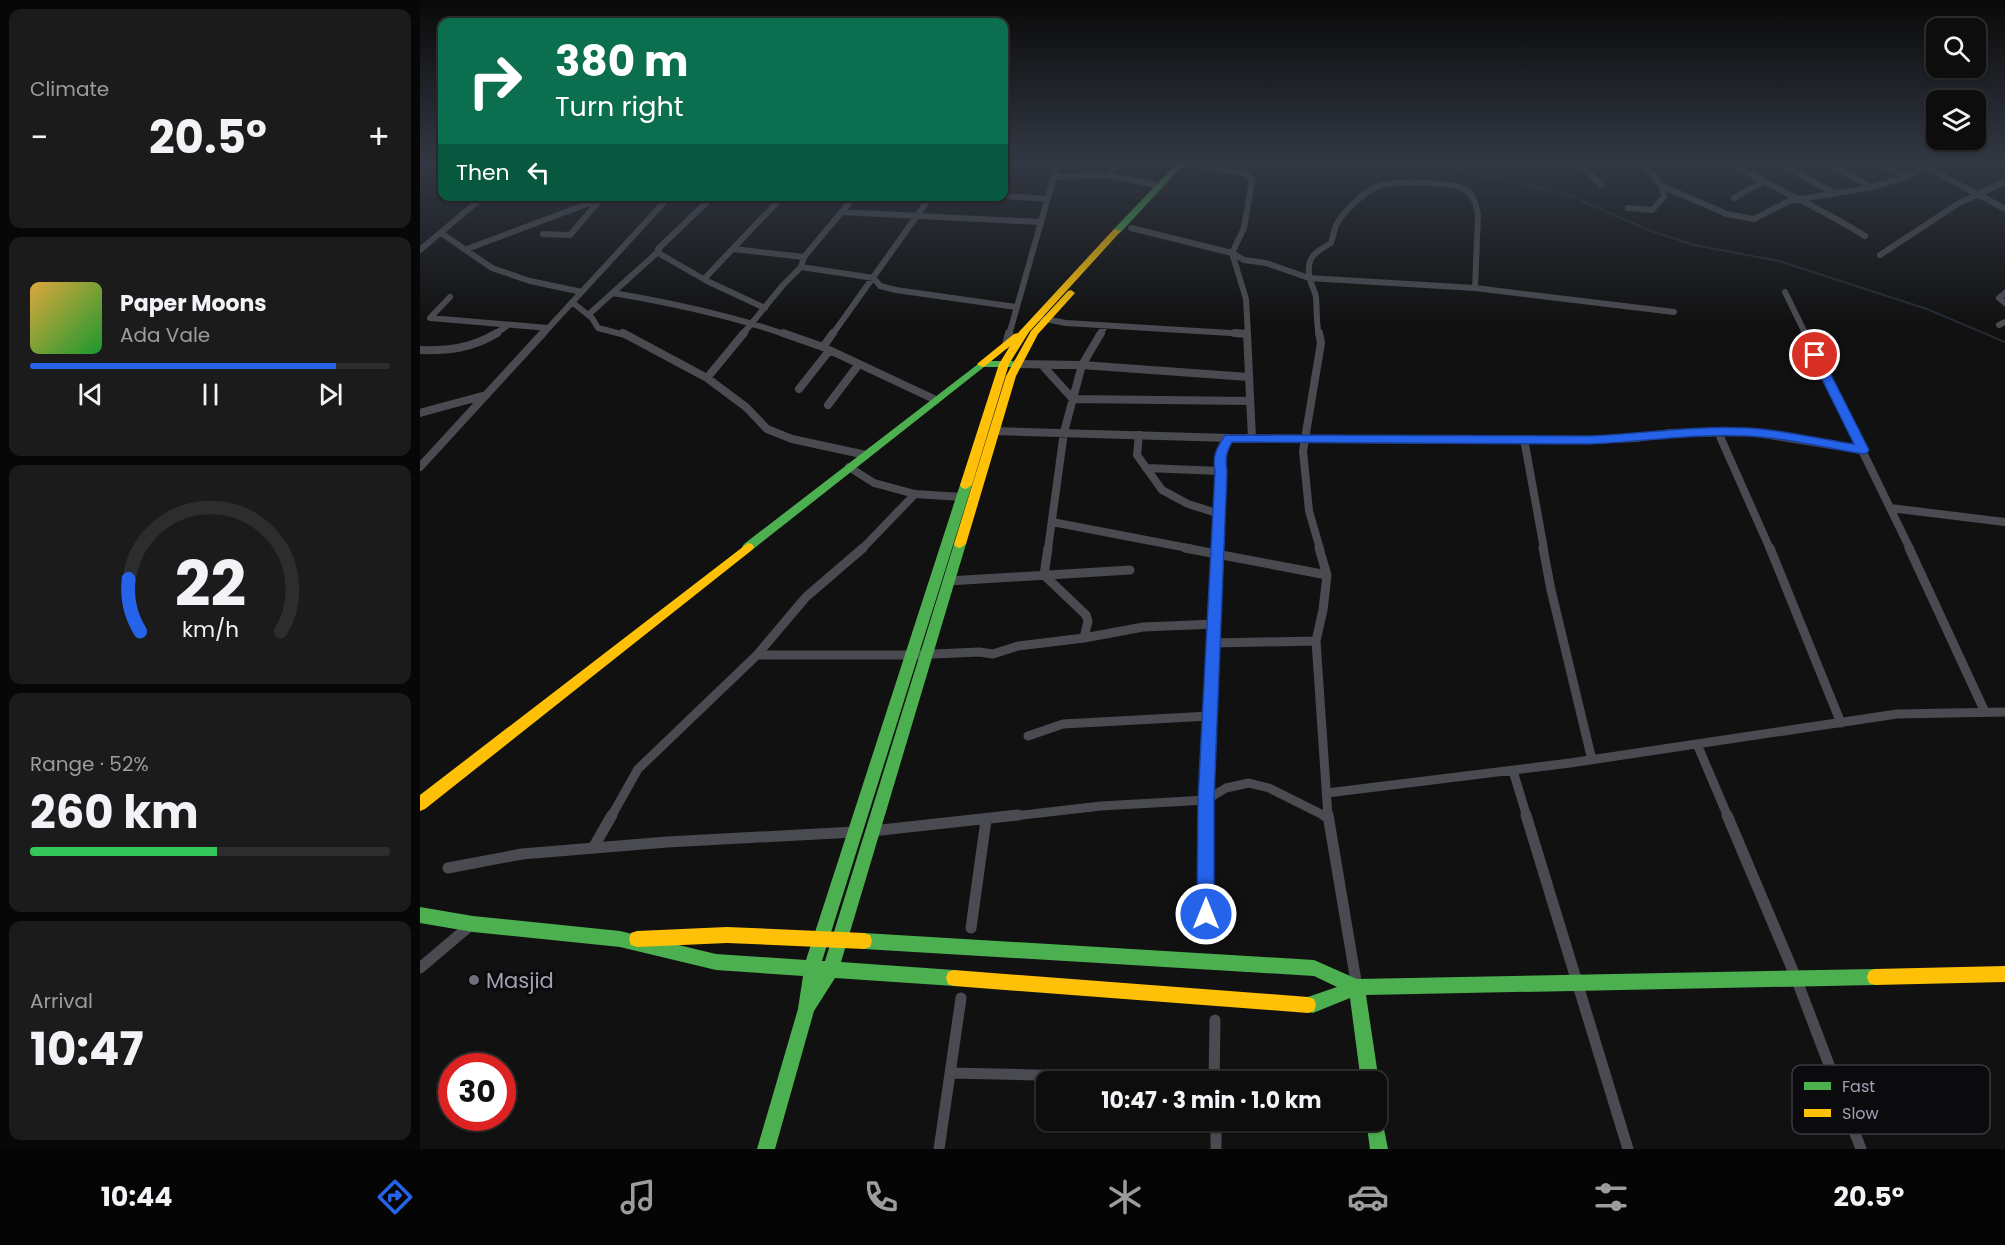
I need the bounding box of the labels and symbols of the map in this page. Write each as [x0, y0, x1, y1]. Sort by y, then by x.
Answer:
pin [1789, 329, 1840, 380]
position arrow [1174, 882, 1238, 946]
place label: Masjid [486, 966, 554, 995]
marker: Masjid [467, 973, 481, 987]
speed limit sign: 30 [438, 1053, 516, 1131]
legend [1792, 1065, 1990, 1134]
text: Fast [1842, 1075, 1875, 1098]
text: Slow [1842, 1102, 1879, 1125]

